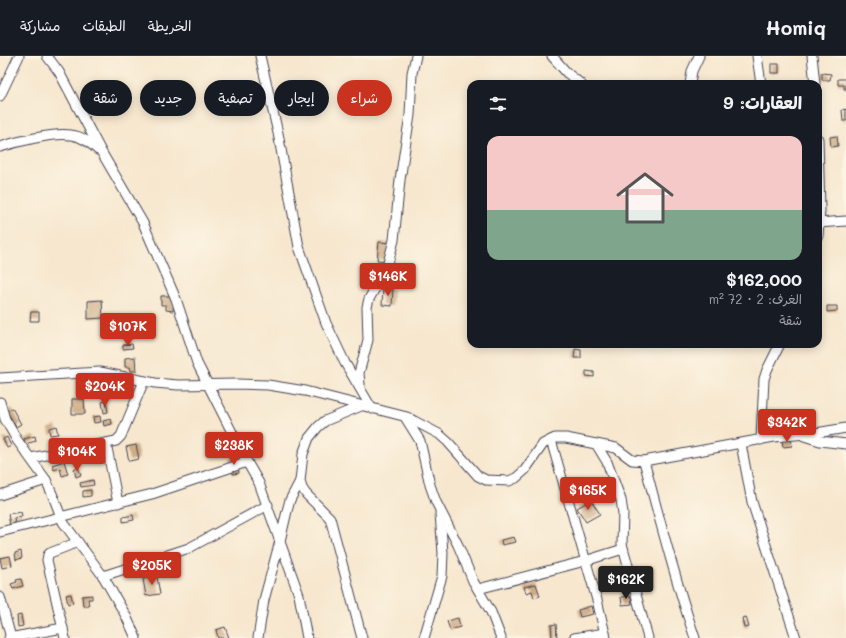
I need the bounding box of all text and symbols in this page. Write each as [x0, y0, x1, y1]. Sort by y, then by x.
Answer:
text: Homiq [765, 15, 826, 40]
text: مشاركة [20, 16, 60, 35]
text: الطبقات [82, 16, 126, 35]
text: الخريطة [148, 16, 191, 35]
chip: شقة [80, 80, 132, 116]
chip: جديد [140, 80, 196, 116]
chip: تصفية [204, 80, 266, 116]
chip: إيجار [274, 80, 329, 116]
chip: شراء [337, 80, 392, 116]
text: العقارات: 9 [723, 91, 802, 113]
icon: filters [487, 93, 509, 115]
icon: home [609, 162, 681, 234]
pin: $146K [360, 263, 416, 297]
text: $146K [369, 267, 407, 284]
text: $162,000 [726, 268, 802, 290]
text: الغرف: 2 · 72 m² [709, 290, 802, 307]
text: شقة [779, 311, 802, 328]
pin: $107K [100, 313, 156, 347]
text: $107K [109, 317, 147, 334]
pin: $204K [77, 373, 133, 407]
text: $204K [85, 377, 125, 394]
pin: $342K [759, 409, 815, 443]
text: $342K [767, 413, 807, 430]
pin: $238K [206, 432, 262, 466]
text: $238K [214, 436, 254, 453]
pin: $104K [49, 438, 105, 472]
text: $104K [58, 442, 96, 459]
pin: $165K [560, 477, 616, 511]
text: $165K [569, 481, 607, 498]
pin: $205K [124, 552, 180, 586]
text: $205K [132, 556, 172, 573]
pin: $162K [598, 566, 654, 600]
text: $162K [607, 570, 645, 587]

